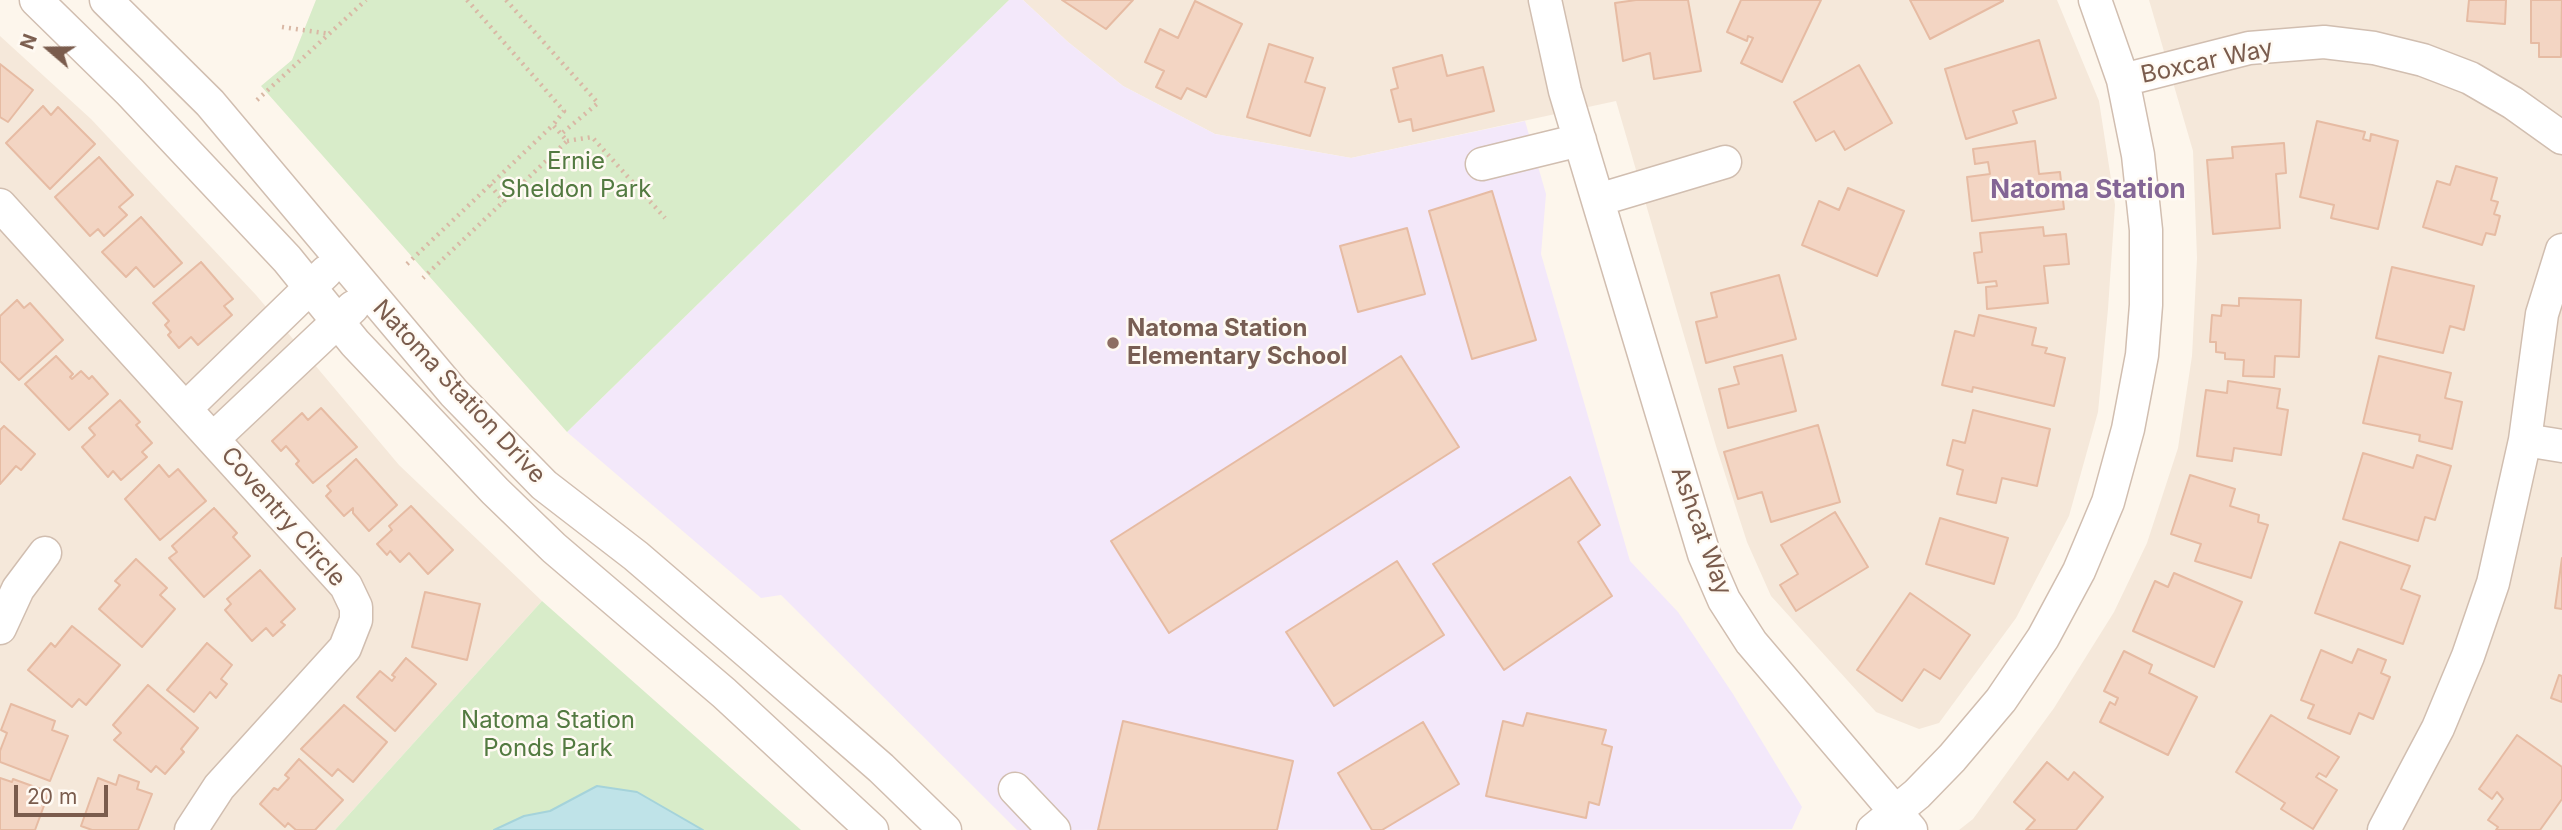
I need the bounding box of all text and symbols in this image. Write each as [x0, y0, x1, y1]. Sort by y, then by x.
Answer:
north arrow [14, 14, 84, 84]
text: N [16, 31, 42, 52]
street label: Boxcar Way [2138, 34, 2276, 90]
park label: Ernie Sheldon Park [501, 148, 651, 204]
district label: Natoma Station [1990, 174, 2186, 206]
street label: Natoma Station Drive [367, 294, 551, 490]
place label: Natoma Station Elementary School [1127, 315, 1347, 371]
marker: Natoma Station Elementary School [1105, 335, 1121, 351]
street label: Coventry Circle [215, 441, 351, 593]
street label: Ashcat Way [1664, 463, 1738, 599]
park label: Natoma Station Ponds Park [461, 707, 635, 763]
scale bar [18, 770, 112, 814]
text: 20 m [27, 784, 77, 809]

